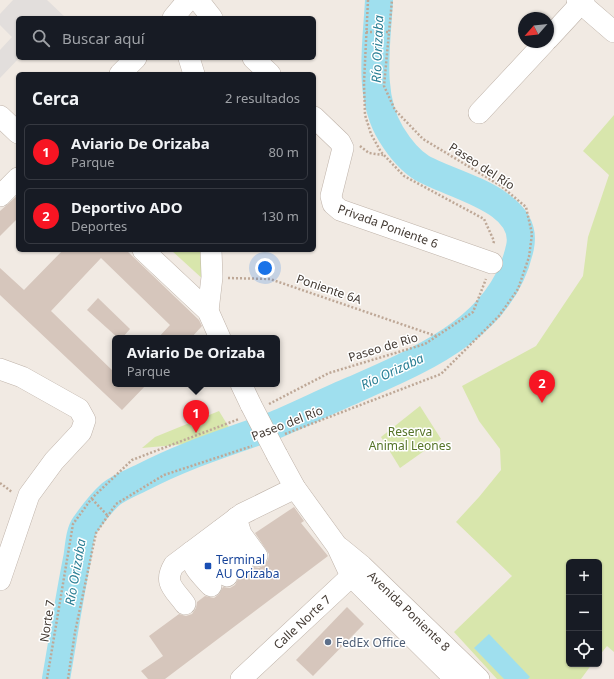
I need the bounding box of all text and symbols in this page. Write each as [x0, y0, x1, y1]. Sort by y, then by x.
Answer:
north arrow [518, 12, 554, 48]
water label: Río Orizaba [367, 14, 387, 83]
search box [16, 16, 316, 60]
icon: search [30, 27, 52, 49]
text: Buscar aquí [62, 28, 145, 48]
text: Cerca [32, 87, 79, 110]
text: 2 resultados [225, 89, 300, 107]
text: Aviario De Orizaba [71, 133, 210, 153]
street label: Paseo del Río [446, 138, 518, 194]
text: 1 [42, 143, 50, 161]
text: 80 m [269, 143, 299, 161]
text: Parque [71, 153, 115, 171]
text: Deportivo ADO [71, 197, 183, 217]
street label: Privada Poniente 6 [335, 200, 441, 252]
text: 2 [42, 207, 50, 225]
text: 130 m [261, 207, 299, 225]
text: Deportes [71, 217, 127, 235]
your location [255, 258, 275, 278]
street label: Poniente 6A [294, 270, 364, 308]
street label: Paseo de Rio [346, 328, 420, 366]
popup [112, 335, 280, 387]
text: Aviario De Orizaba [127, 342, 265, 362]
water label: Río Orizaba [358, 348, 427, 393]
text: Parque [127, 362, 170, 380]
pin: 2 [529, 370, 555, 403]
pin: 1 [183, 400, 209, 433]
street label: Paseo del Río [249, 402, 325, 444]
park label: Reserva Animal Leones [369, 423, 452, 454]
water label: Río Orizaba [60, 537, 90, 607]
place label: Terminal AU Orizaba [216, 551, 279, 582]
map controls [566, 559, 602, 667]
button: + [566, 559, 602, 595]
marker: Terminal AU Orizaba [203, 561, 213, 571]
street label: Avenida Poniente 8 [364, 567, 454, 655]
street label: Calle Norte 7 [270, 591, 335, 653]
button: − [566, 595, 602, 631]
street label: Norte 7 [35, 599, 59, 643]
button: locate [566, 631, 602, 667]
place label: FedEx Office [336, 634, 406, 651]
marker: FedEx Office [323, 637, 333, 647]

